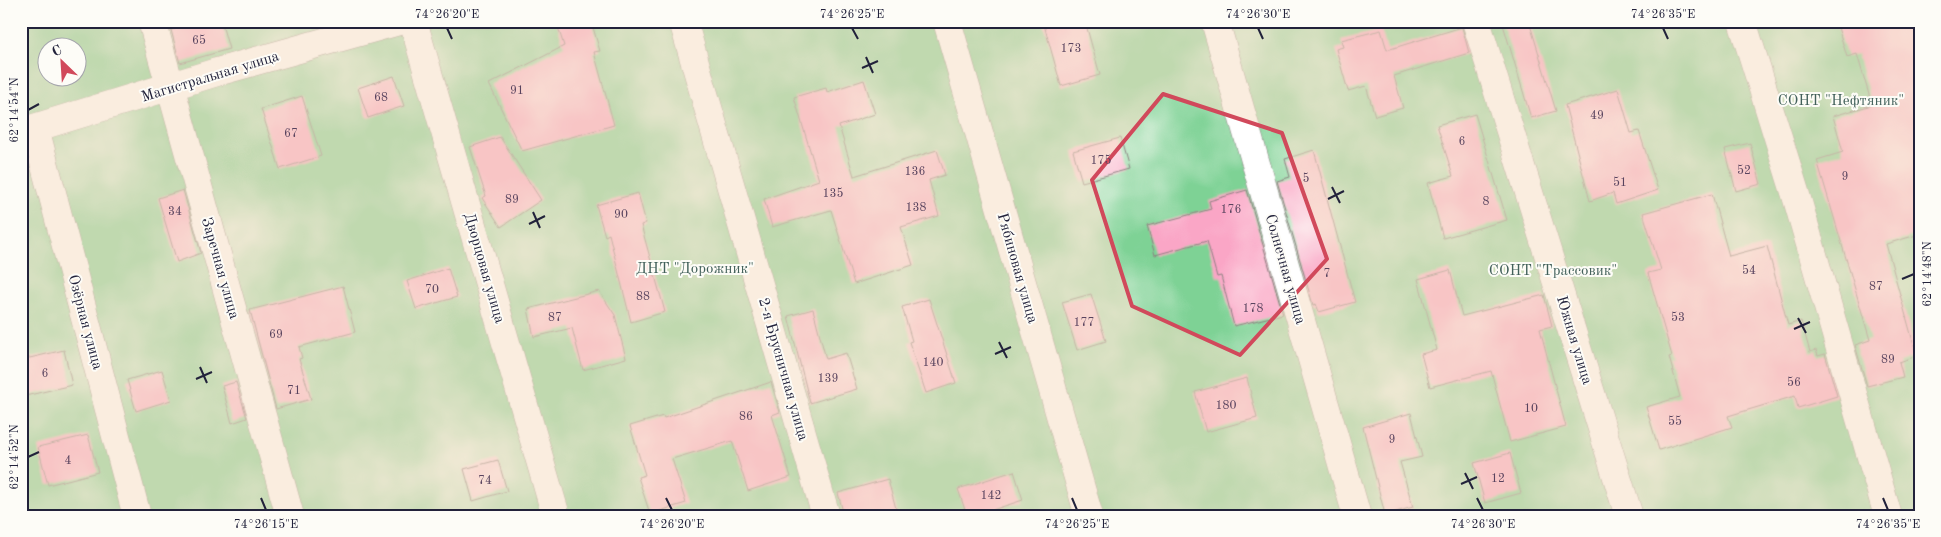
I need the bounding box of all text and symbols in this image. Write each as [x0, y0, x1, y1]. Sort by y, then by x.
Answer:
text: 74°26'25"E [820, 8, 884, 21]
text: 74°26'35"E [1631, 8, 1695, 21]
text: 74°26'20"E [415, 9, 479, 21]
text: 74°26'30"E [1226, 9, 1290, 21]
house number: 65 [192, 34, 206, 47]
north arrow [38, 38, 88, 88]
text: С [50, 43, 64, 59]
house number: 173 [1061, 43, 1081, 55]
street label: Магистральная улица [140, 49, 282, 106]
text: 62°14'54"N [8, 77, 21, 143]
house number: 91 [510, 85, 524, 97]
house number: 68 [374, 92, 388, 104]
park label: СОНТ "Нефтяник" [1778, 94, 1904, 109]
house number: 49 [1590, 110, 1604, 122]
house number: 67 [284, 128, 298, 140]
house number: 6 [1459, 136, 1466, 148]
house number: 175 [1091, 154, 1111, 167]
house number: 52 [1737, 164, 1751, 177]
house number: 136 [905, 166, 925, 178]
house number: 9 [1842, 171, 1848, 183]
house number: 5 [1303, 172, 1310, 185]
house number: 51 [1613, 176, 1627, 189]
house number: 135 [823, 187, 843, 200]
house number: 89 [505, 194, 519, 206]
house number: 8 [1483, 196, 1490, 208]
house number: 138 [906, 202, 926, 214]
house number: 176 [1221, 204, 1241, 216]
house number: 34 [168, 206, 182, 218]
house number: 90 [614, 209, 628, 221]
street label: Дворцовая улица [461, 211, 507, 326]
street label: Рябиновая улица [994, 211, 1040, 326]
street label: Солнечная улица [1262, 213, 1308, 327]
street label: Заречная улица [198, 216, 241, 321]
text: 62°14'48"N [1922, 241, 1934, 307]
park label: ДНТ "Дорожник" [636, 262, 754, 277]
park label: СОНТ "Трассовик" [1489, 264, 1617, 279]
house number: 54 [1742, 264, 1756, 277]
house number: 7 [1324, 268, 1330, 280]
street label: Озёрная улица [65, 273, 105, 372]
house number: 87 [1869, 281, 1883, 293]
house number: 70 [425, 284, 439, 296]
house number: 88 [636, 291, 650, 303]
street label: Южная улица [1553, 294, 1594, 387]
street label: 2-я Брусничная улица [755, 296, 810, 443]
house number: 178 [1243, 303, 1263, 315]
house number: 53 [1671, 311, 1685, 324]
house number: 87 [548, 312, 562, 324]
house number: 177 [1074, 317, 1094, 329]
house number: 69 [269, 329, 283, 341]
house number: 89 [1881, 354, 1895, 366]
house number: 140 [923, 357, 943, 369]
house number: 6 [42, 368, 49, 380]
house number: 139 [818, 373, 838, 385]
house number: 56 [1787, 376, 1801, 389]
house number: 71 [287, 385, 301, 397]
house number: 180 [1216, 400, 1236, 412]
house number: 10 [1524, 403, 1538, 415]
house number: 86 [739, 411, 753, 423]
house number: 55 [1668, 415, 1682, 428]
text: 62°14'52"N [8, 424, 21, 490]
house number: 9 [1389, 434, 1395, 446]
house number: 4 [65, 455, 72, 467]
house number: 12 [1491, 473, 1505, 485]
house number: 74 [478, 475, 492, 487]
house number: 142 [981, 490, 1001, 502]
text: 74°26'15"E [234, 518, 298, 531]
text: 74°26'25"E [1045, 518, 1109, 531]
text: 74°26'35"E [1856, 518, 1920, 531]
text: 74°26'20"E [640, 519, 704, 531]
text: 74°26'30"E [1451, 519, 1515, 531]

